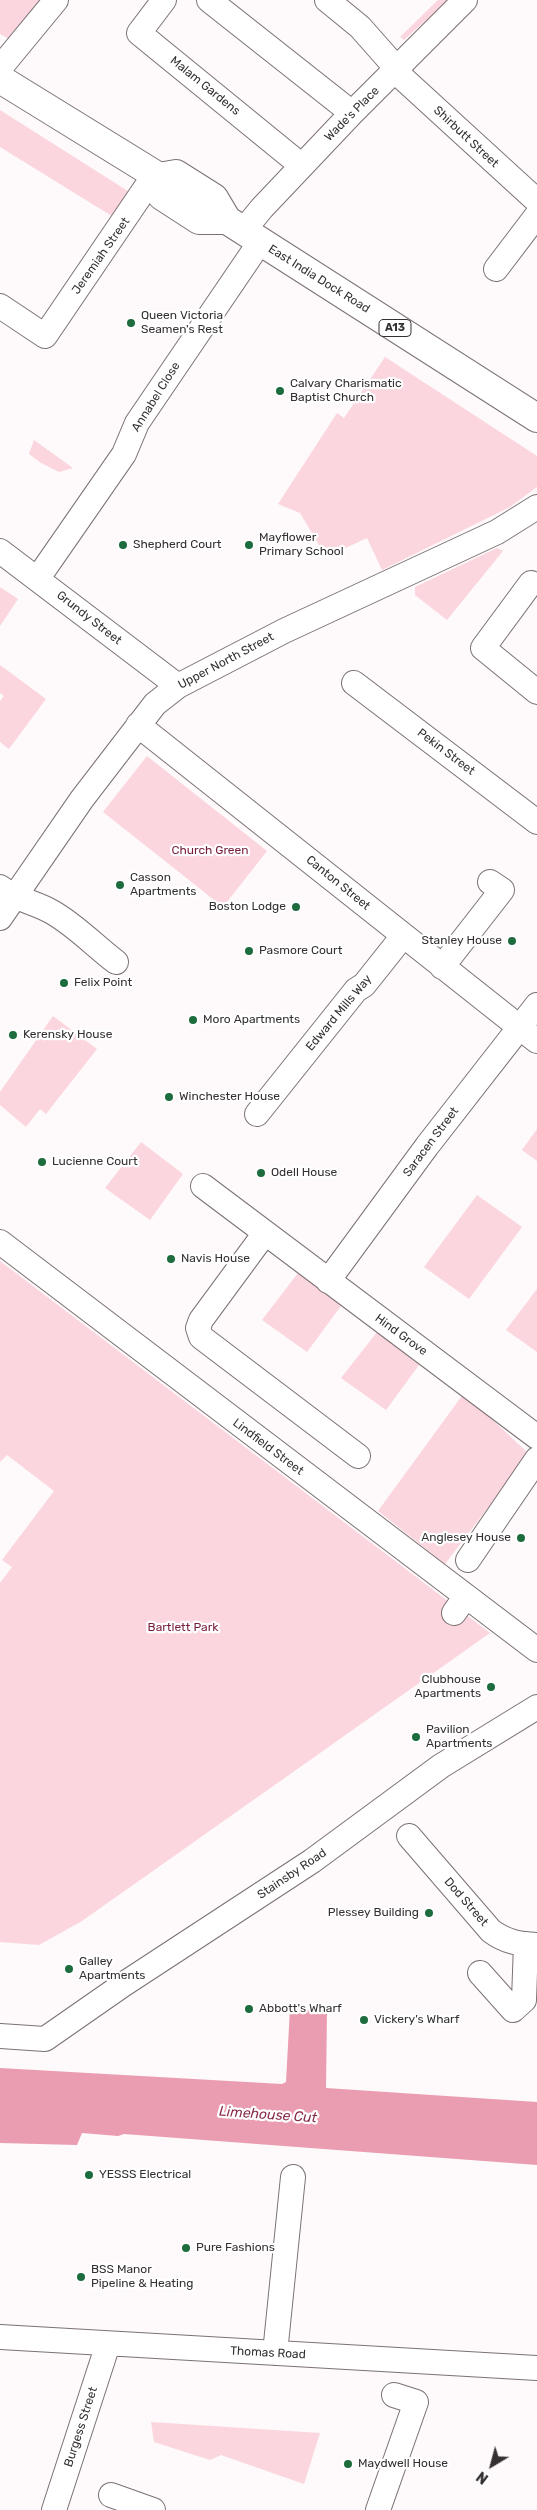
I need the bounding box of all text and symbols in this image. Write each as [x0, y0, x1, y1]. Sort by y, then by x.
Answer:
street label: Malam Gardens [167, 53, 243, 119]
street label: Wade's Place [322, 84, 382, 144]
street label: Shirbutt Street [431, 103, 501, 171]
street label: Jeremiah Street [69, 215, 133, 297]
street label: East India Dock Road [266, 242, 372, 316]
place label: Queen Victoria Seamen's Rest [141, 309, 223, 337]
marker: Queen Victoria Seamen's Rest [125, 317, 137, 329]
road number: A13 [379, 319, 411, 336]
street label: Annabel Close [129, 359, 183, 435]
place label: Calvary Charismatic Baptist Church [290, 377, 402, 405]
marker: Calvary Charismatic Baptist Church [274, 385, 286, 397]
place label: Mayflower Primary School [259, 531, 344, 559]
place label: Shepherd Court [133, 538, 222, 552]
marker: Shepherd Court [117, 539, 129, 551]
marker: Mayflower Primary School [243, 539, 255, 551]
street label: Grundy Street [54, 588, 124, 648]
street label: Upper North Street [176, 630, 276, 692]
street label: Pekin Street [414, 726, 478, 778]
park label: Church Green [171, 844, 249, 858]
street label: Canton Street [303, 853, 373, 913]
place label: Casson Apartments [130, 871, 196, 899]
marker: Casson Apartments [114, 879, 126, 891]
place label: Boston Lodge [209, 900, 286, 914]
marker: Boston Lodge [290, 901, 302, 913]
place label: Stanley House [421, 934, 502, 948]
marker: Stanley House [506, 935, 518, 947]
place label: Pasmore Court [259, 944, 342, 958]
marker: Pasmore Court [243, 945, 255, 957]
street label: Edward Mills Way [303, 972, 375, 1054]
place label: Felix Point [74, 976, 132, 990]
marker: Felix Point [58, 977, 70, 989]
place label: Moro Apartments [203, 1013, 300, 1027]
marker: Moro Apartments [187, 1014, 199, 1026]
place label: Kerensky House [23, 1028, 112, 1042]
marker: Kerensky House [7, 1029, 19, 1041]
place label: Winchester House [179, 1090, 280, 1104]
marker: Winchester House [163, 1091, 175, 1103]
street label: Saracen Street [400, 1104, 462, 1180]
place label: Lucienne Court [52, 1155, 138, 1169]
marker: Lucienne Court [36, 1156, 48, 1168]
place label: Odell House [271, 1166, 337, 1180]
marker: Odell House [255, 1167, 267, 1179]
place label: Navis House [181, 1252, 250, 1266]
marker: Navis House [165, 1253, 177, 1265]
street label: Hind Grove [372, 1311, 430, 1359]
street label: Lindfield Street [230, 1416, 306, 1478]
place label: Anglesey House [421, 1531, 511, 1545]
marker: Anglesey House [515, 1532, 527, 1544]
park label: Bartlett Park [148, 1621, 218, 1635]
place label: Clubhouse Apartments [415, 1673, 481, 1701]
marker: Clubhouse Apartments [485, 1681, 497, 1693]
place label: Pavilion Apartments [426, 1723, 492, 1751]
marker: Pavilion Apartments [410, 1731, 422, 1743]
street label: Stainsby Road [255, 1846, 329, 1902]
street label: Dod Street [441, 1875, 491, 1929]
place label: Plessey Building [328, 1906, 419, 1920]
marker: Plessey Building [423, 1907, 435, 1919]
place label: Galley Apartments [79, 1955, 145, 1983]
marker: Galley Apartments [63, 1963, 75, 1975]
place label: Abbott's Wharf [259, 2002, 342, 2016]
marker: Abbott's Wharf [243, 2003, 255, 2015]
place label: Vickery's Wharf [374, 2013, 459, 2027]
marker: Vickery's Wharf [358, 2014, 370, 2026]
water label: Limehouse Cut [219, 2103, 317, 2127]
place label: YESSS Electrical [99, 2168, 191, 2182]
marker: YESSS Electrical [83, 2169, 95, 2181]
place label: Pure Fashions [196, 2241, 275, 2255]
marker: Pure Fashions [180, 2242, 192, 2254]
place label: BSS Manor Pipeline & Heating [91, 2263, 193, 2291]
marker: BSS Manor Pipeline & Heating [75, 2271, 87, 2283]
street label: Thomas Road [230, 2344, 306, 2362]
street label: Burgess Street [61, 2385, 101, 2469]
north arrow [467, 2440, 517, 2490]
place label: Maydwell House [358, 2457, 448, 2471]
marker: Maydwell House [342, 2458, 354, 2470]
text: N [474, 2468, 492, 2487]

